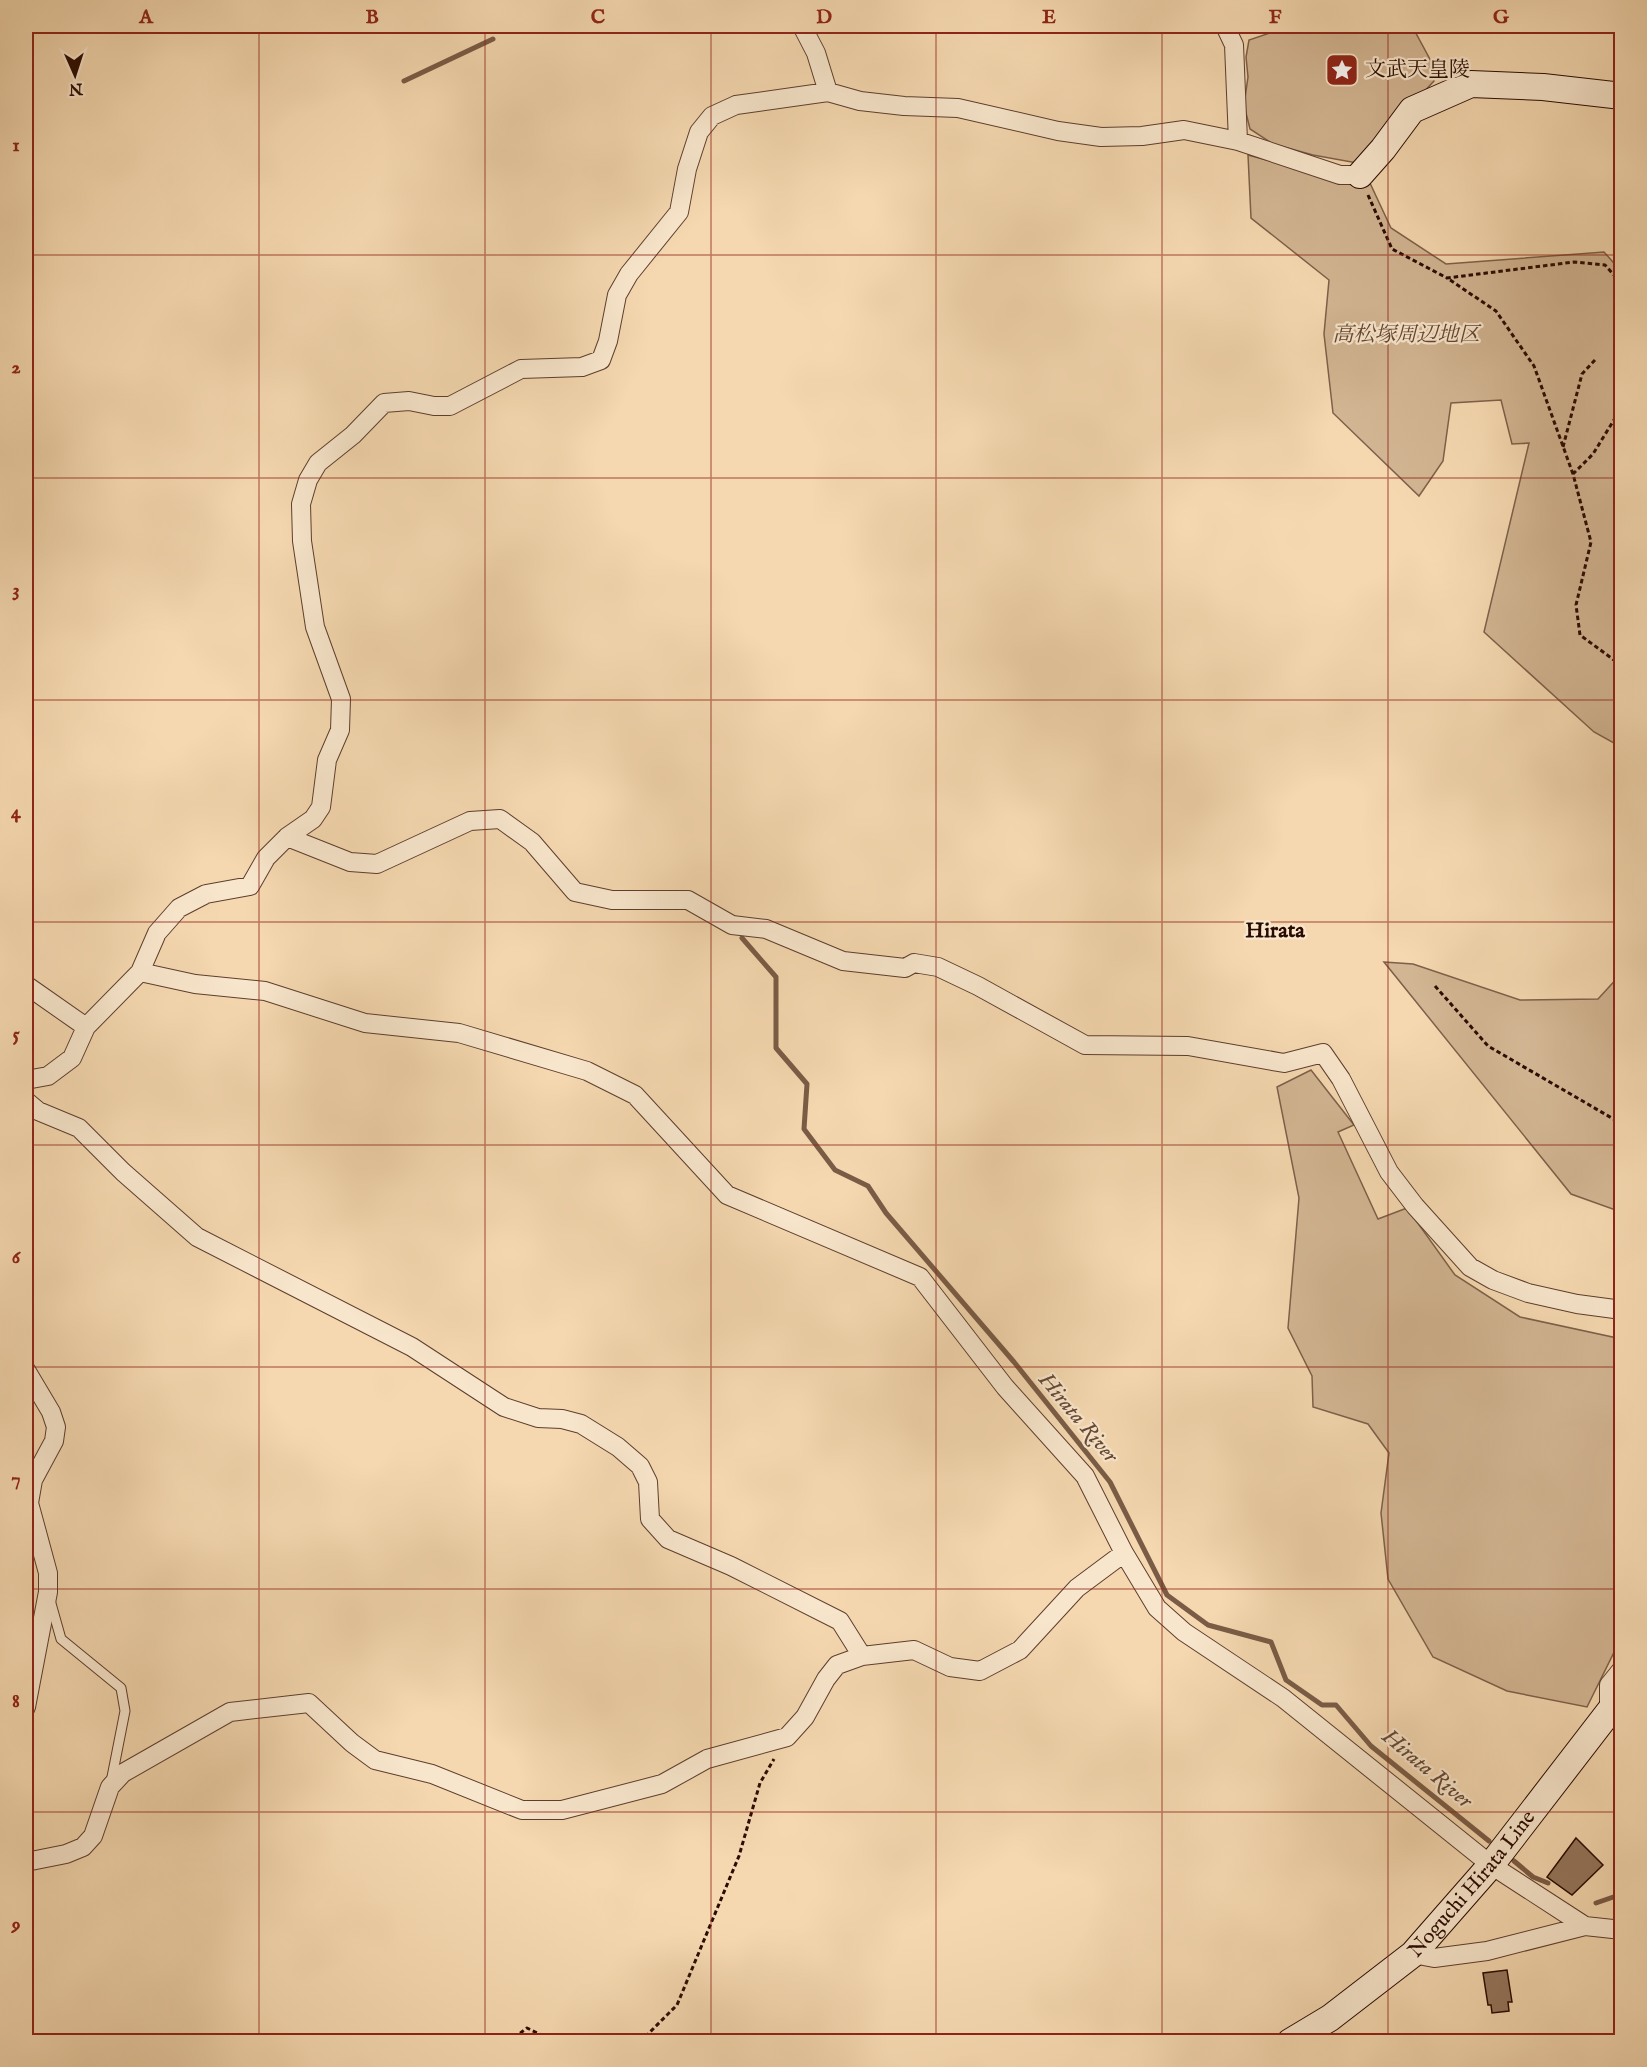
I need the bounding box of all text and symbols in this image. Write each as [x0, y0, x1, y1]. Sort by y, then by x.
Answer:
text: A [138, 5, 154, 30]
text: B [365, 5, 379, 30]
text: C [591, 5, 605, 30]
text: D [816, 5, 832, 30]
text: E [1042, 5, 1056, 30]
text: F [1269, 5, 1282, 30]
text: G [1493, 5, 1510, 30]
north arrow [45, 45, 105, 105]
place icon: 文武天皇陵 [1324, 52, 1360, 88]
place label: 文武天皇陵 [1365, 57, 1470, 84]
text: N [68, 78, 84, 98]
text: 1 [12, 133, 20, 158]
park label: 高松塚周辺地区 [1333, 322, 1482, 349]
text: 2 [11, 355, 21, 380]
text: 3 [12, 578, 20, 603]
text: 4 [11, 800, 22, 825]
district label: Hirata [1245, 917, 1305, 945]
text: 5 [12, 1022, 20, 1047]
text: 6 [12, 1245, 22, 1270]
water label: Hirata River [1031, 1366, 1125, 1470]
text: 7 [11, 1467, 21, 1492]
text: 8 [12, 1689, 20, 1714]
water label: Hirata River [1375, 1722, 1479, 1816]
street label: Noguchi Hirata Line [1402, 1805, 1542, 1963]
text: 9 [11, 1912, 21, 1937]

